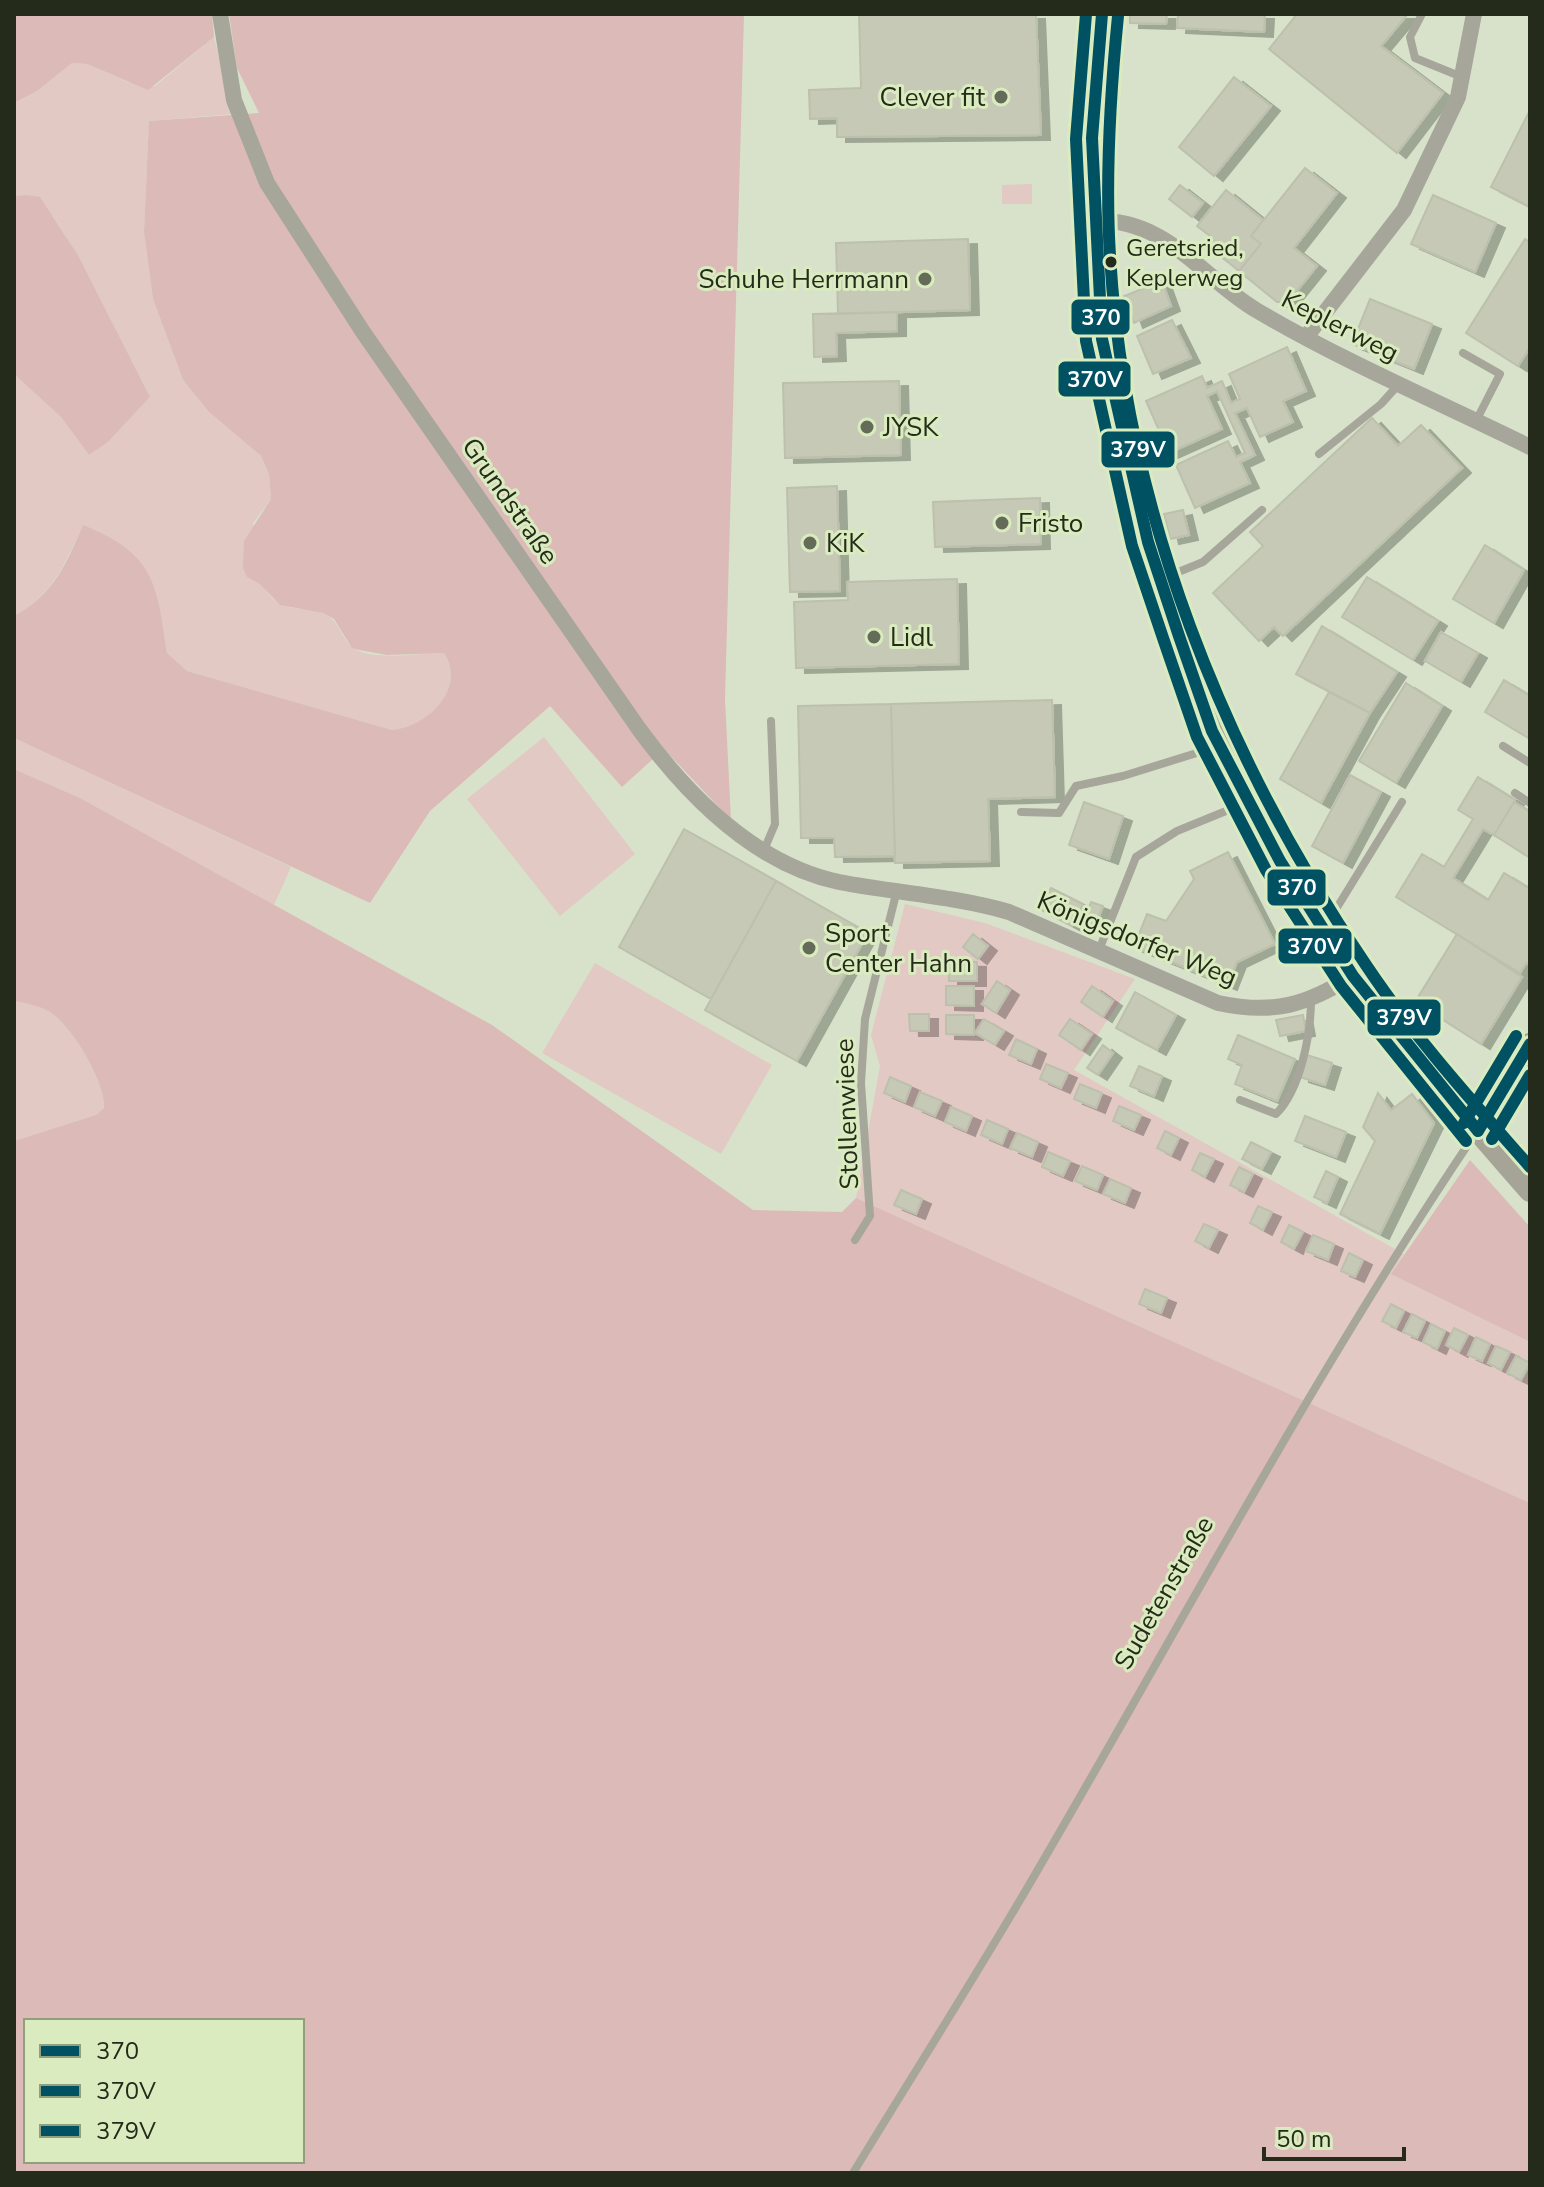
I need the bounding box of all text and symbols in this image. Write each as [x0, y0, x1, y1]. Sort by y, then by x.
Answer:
place label: Clever fit [880, 80, 986, 115]
marker: Clever fit [992, 88, 1010, 106]
place label: Geretsried, Keplerweg [1126, 232, 1244, 294]
marker: Geretsried, Keplerweg [1103, 254, 1119, 270]
place label: Schuhe Herrmann [699, 262, 909, 297]
marker: Schuhe Herrmann [916, 270, 934, 288]
street label: Keplerweg [1275, 282, 1405, 370]
line badge: 370 [1070, 298, 1131, 336]
text: 370 [1081, 303, 1121, 333]
line badge: 370V [1057, 360, 1132, 398]
text: 370V [1067, 365, 1123, 395]
place label: JYSK [882, 410, 939, 445]
marker: JYSK [858, 418, 876, 436]
line badge: 379V [1100, 430, 1176, 469]
street label: Grundstraße [454, 431, 566, 571]
text: 379V [1110, 435, 1166, 465]
place label: Fristo [1018, 506, 1083, 541]
marker: Fristo [993, 514, 1011, 532]
place label: KiK [826, 526, 865, 561]
marker: KiK [801, 534, 819, 552]
place label: Lidl [890, 620, 933, 655]
marker: Lidl [865, 628, 883, 646]
line badge: 370 [1266, 868, 1327, 907]
text: 370 [1277, 873, 1317, 903]
street label: Königsdorfer Weg [1032, 883, 1242, 995]
place label: Sport Center Hahn [825, 916, 972, 981]
line badge: 370V [1277, 927, 1353, 965]
text: 370V [1287, 932, 1343, 962]
marker: Sport Center Hahn [800, 939, 818, 957]
line badge: 379V [1366, 998, 1442, 1037]
text: 379V [1376, 1003, 1432, 1033]
street label: Stollenwiese [827, 1038, 867, 1190]
street label: Sudetenstraße [1106, 1510, 1222, 1676]
legend [24, 2019, 304, 2163]
text: 370 [96, 2035, 139, 2067]
text: 370V [96, 2075, 156, 2107]
scale bar [1264, 2111, 1404, 2161]
text: 379V [96, 2115, 156, 2147]
text: 50 m [1276, 2123, 1332, 2155]

